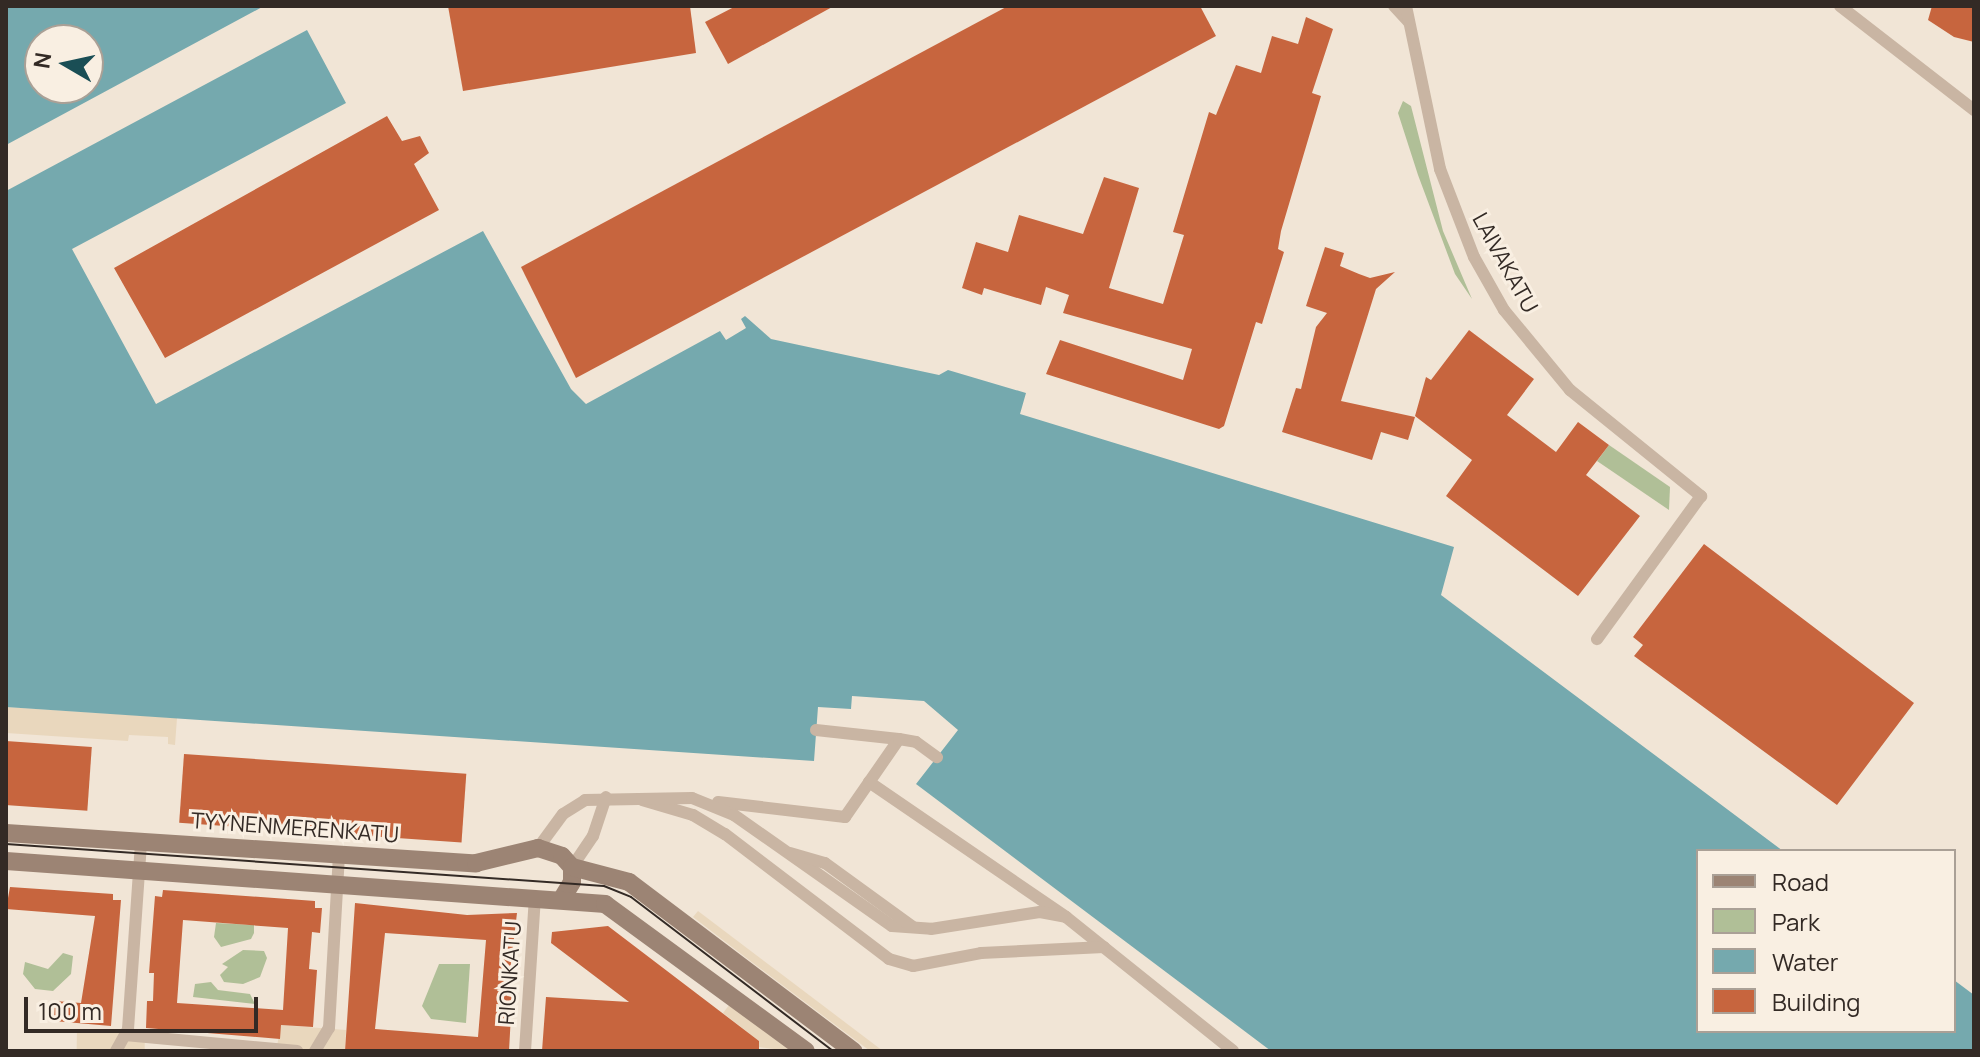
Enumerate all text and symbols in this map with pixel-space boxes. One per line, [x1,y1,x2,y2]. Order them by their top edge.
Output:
north arrow [24,24,104,104]
text: N [26,50,58,71]
street label: LAIVAKATU [1467,208,1543,318]
street label: TYYNENMERENKATU [190,808,400,848]
legend [1696,849,1956,1033]
text: Road [1772,865,1829,898]
text: Park [1772,905,1820,938]
street label: RIONKATU [493,920,527,1026]
text: Water [1772,945,1839,978]
scale bar [28,981,262,1031]
text: Building [1772,985,1860,1018]
text: 100 m [38,994,102,1027]

